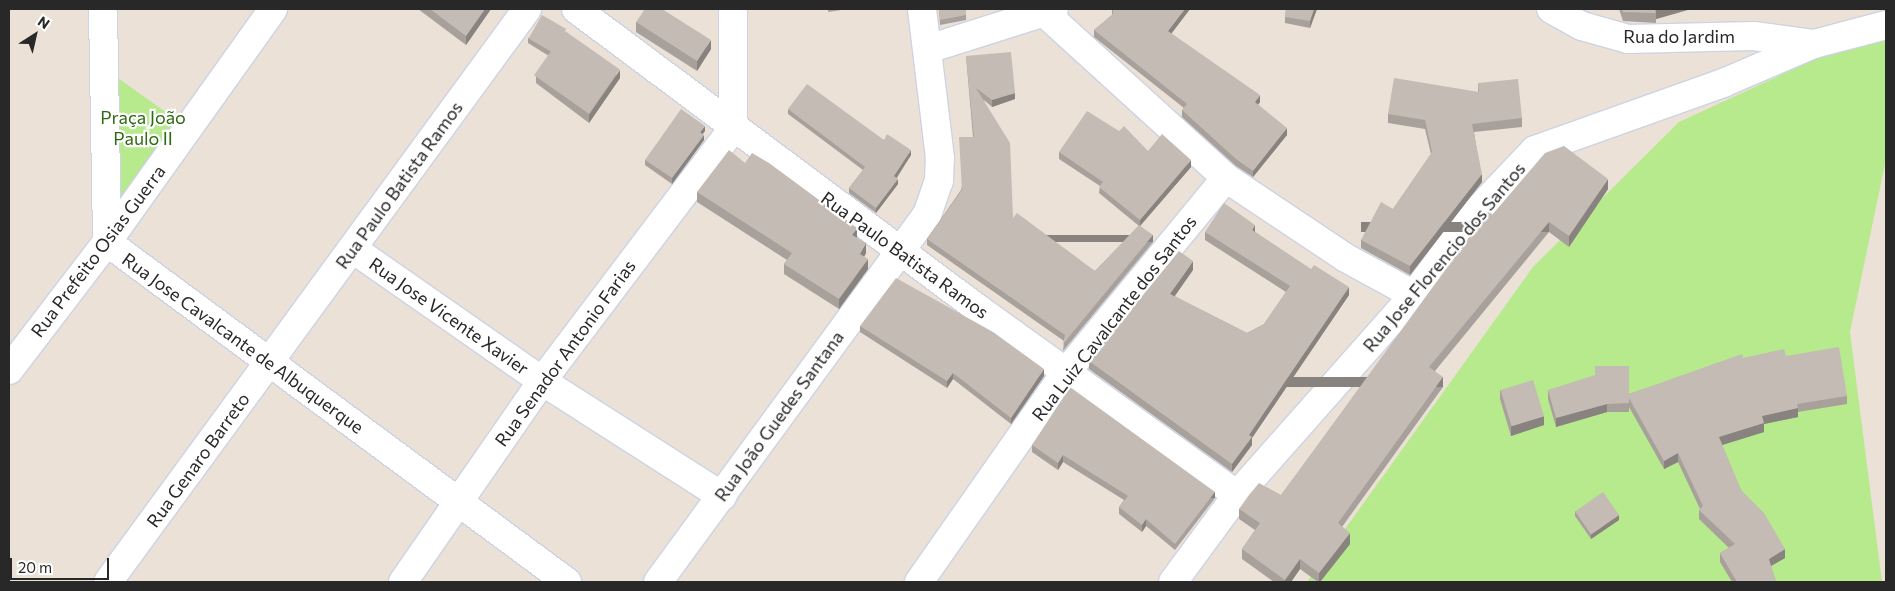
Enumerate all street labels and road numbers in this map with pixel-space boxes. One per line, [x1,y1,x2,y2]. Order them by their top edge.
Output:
street label: Rua do Jardim [1623,25,1735,47]
street label: Rua Paulo Batista Ramos [331,97,467,273]
street label: Rua Jose Florencio dos Santos [1358,158,1530,356]
street label: Rua Prefeito Osias Guerra [26,161,170,341]
street label: Rua Paulo Batista Ramos [817,187,993,323]
street label: Rua Luiz Cavalcante dos Santos [1027,211,1201,425]
street label: Rua Jose Cavalcante de Albuquerque [118,248,368,438]
street label: Rua Jose Vicente Xavier [365,253,533,379]
street label: Rua Senador Antonio Farias [490,256,640,450]
street label: Rua João Guedes Santana [710,327,848,505]
street label: Rua Genaro Barreto [142,389,254,531]

